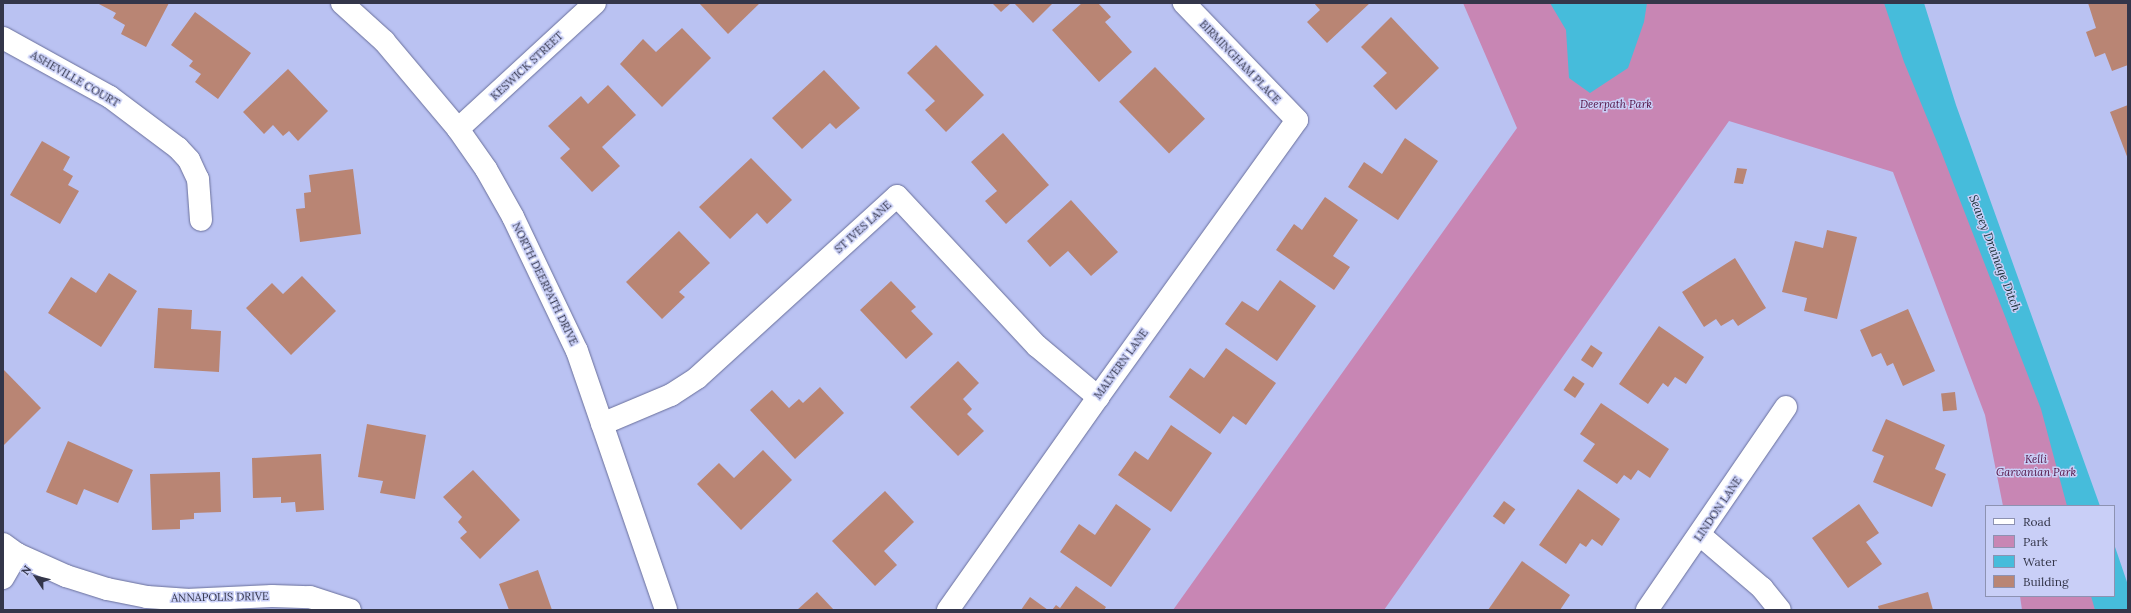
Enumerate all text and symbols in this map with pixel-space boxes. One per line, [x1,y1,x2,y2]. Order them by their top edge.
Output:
street label: BIRMINGHAM PLACE [1197,18,1283,106]
street label: KESWICK STREET [488,29,566,103]
street label: ASHEVILLE COURT [28,48,122,110]
park label: Deerpath Park [1580,97,1652,111]
water label: Seavey Drainage Ditch [1966,193,2024,313]
street label: ST IVES LANE [832,198,894,256]
street label: NORTH DEERPATH DRIVE [509,220,581,348]
street label: MALVERN LANE [1091,326,1151,402]
park label: Kelli Garvanian Park [1996,453,2076,479]
street label: LINDON LANE [1692,474,1744,544]
legend [1985,505,2115,597]
text: Road [2023,514,2051,529]
text: Park [2023,534,2048,549]
text: Water [2023,554,2057,569]
north arrow [16,557,56,597]
text: N [18,563,34,578]
text: Building [2023,574,2069,589]
street label: ANNAPOLIS DRIVE [171,590,269,604]

